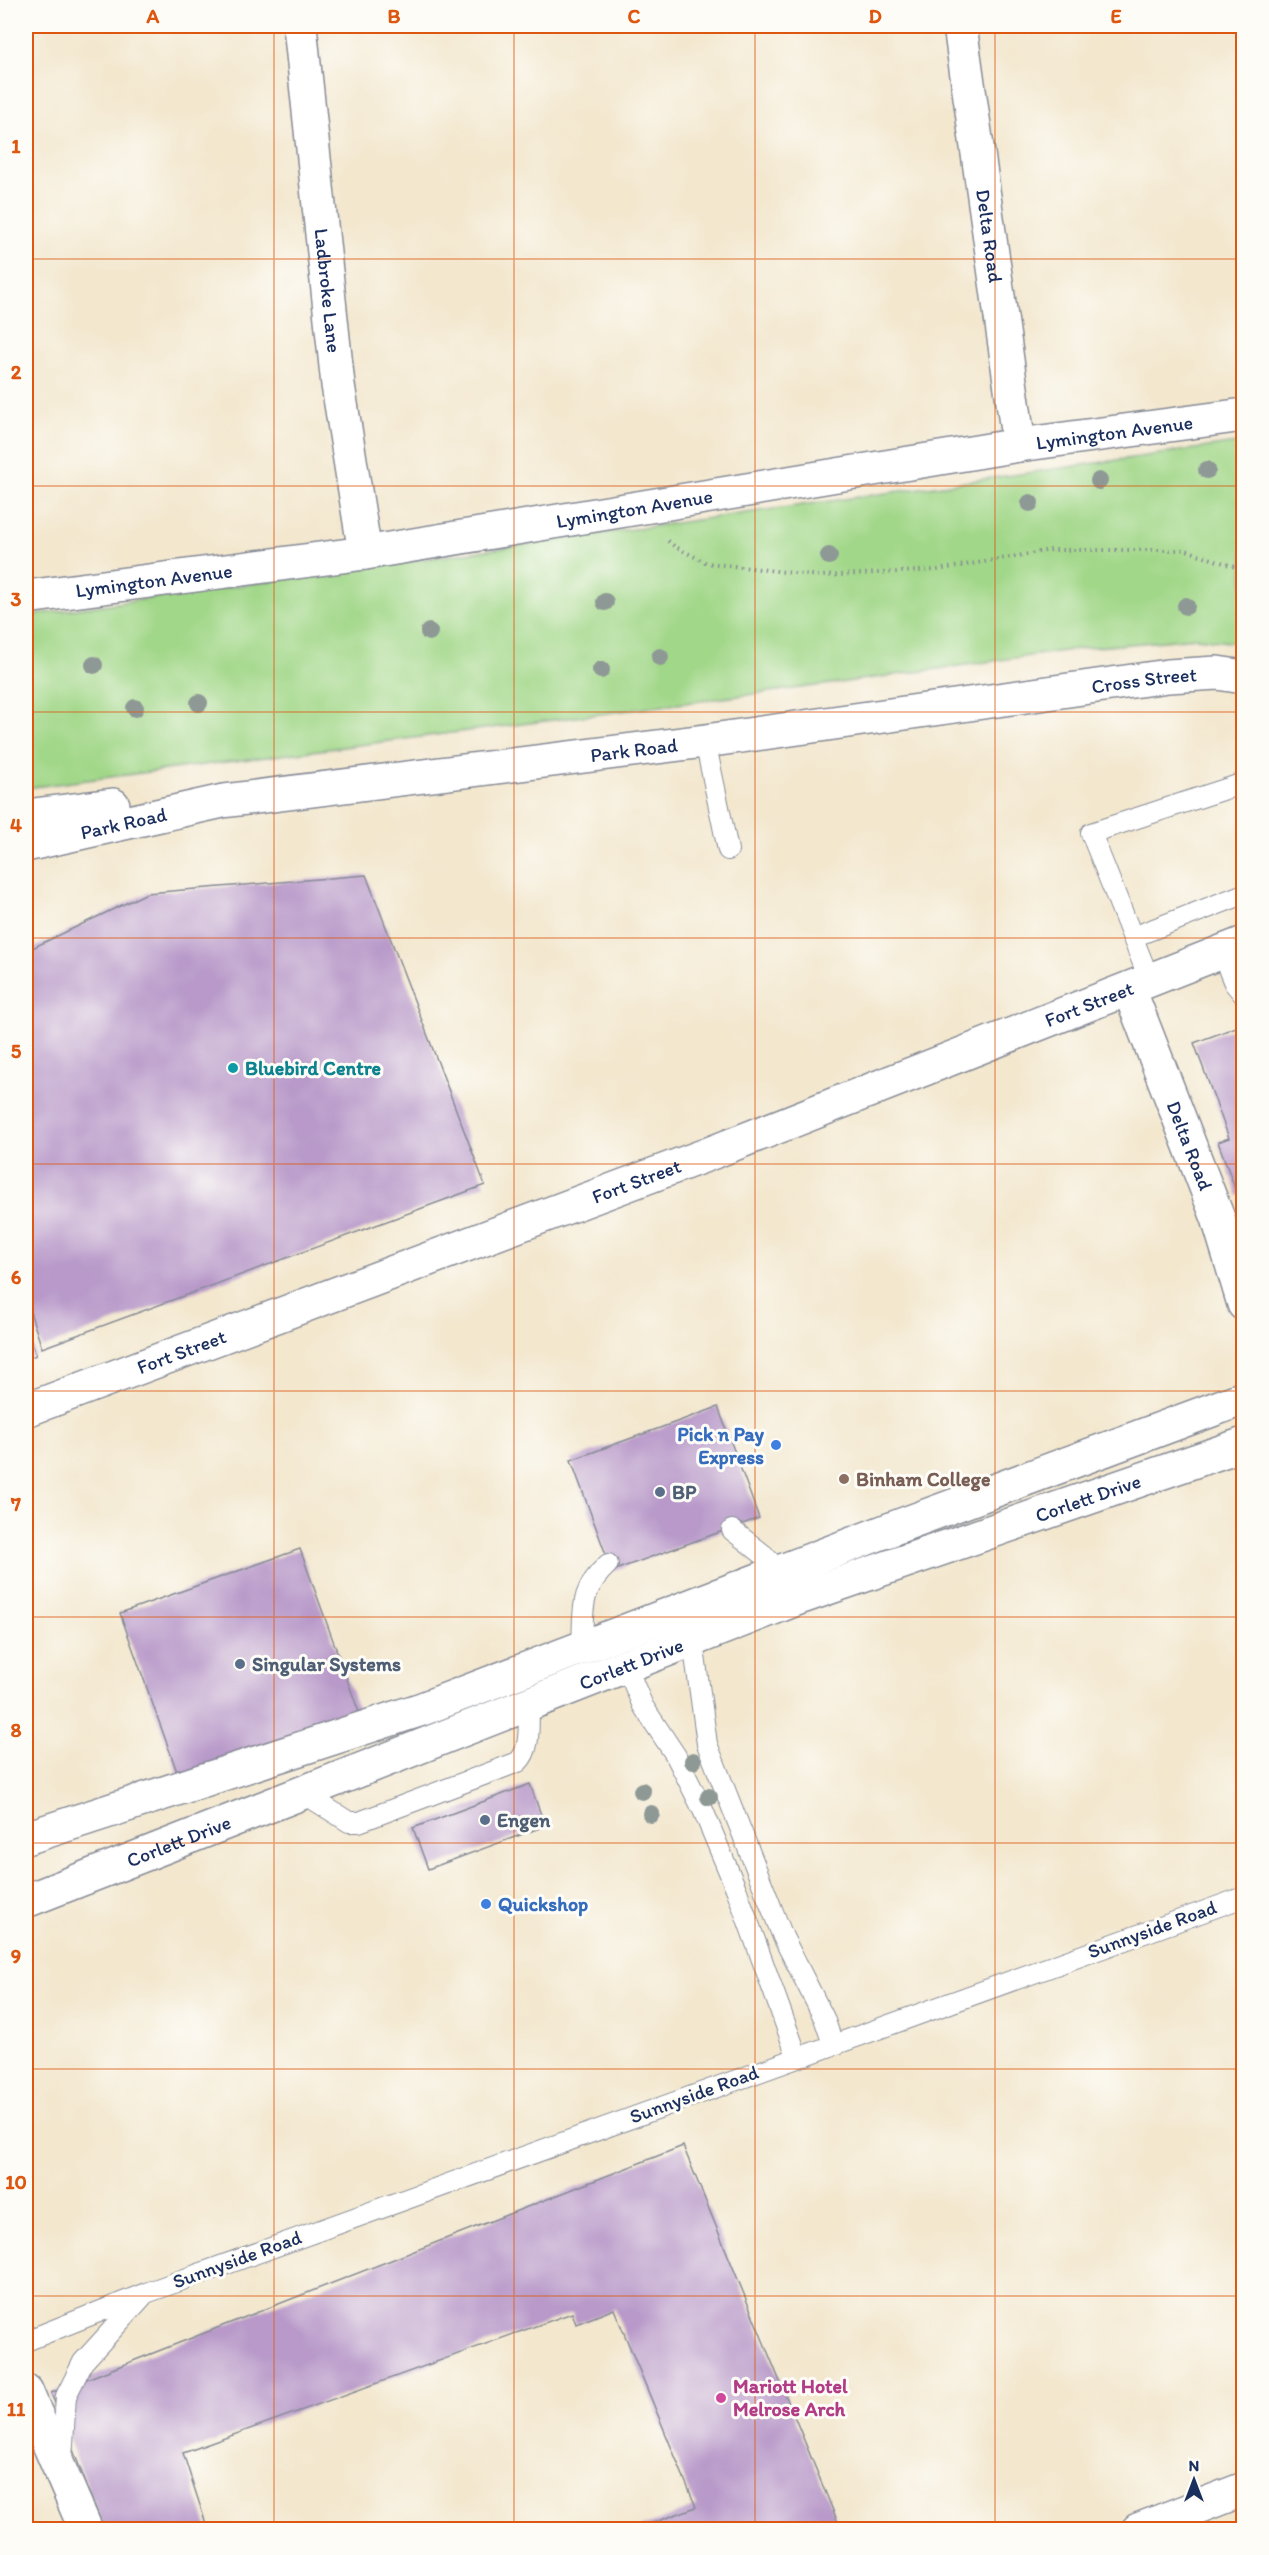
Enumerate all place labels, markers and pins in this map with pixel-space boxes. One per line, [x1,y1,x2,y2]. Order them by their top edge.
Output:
place label: Bluebird Centre [245,1056,382,1080]
marker: Bluebird Centre [226,1061,240,1075]
place label: Pick n Pay Express [677,1422,765,1470]
marker: Pick n Pay Express [769,1438,783,1452]
place label: Binham College [856,1467,991,1492]
marker: Binham College [837,1472,851,1486]
place label: BP [672,1480,697,1504]
marker: BP [653,1485,667,1499]
place label: Singular Systems [252,1652,401,1677]
marker: Singular Systems [233,1657,247,1671]
place label: Engen [497,1808,551,1833]
marker: Engen [478,1813,492,1827]
place label: Quickshop [498,1892,588,1917]
marker: Quickshop [479,1897,493,1911]
place label: Mariott Hotel Melrose Arch [733,2374,848,2421]
marker: Mariott Hotel Melrose Arch [714,2391,728,2405]

